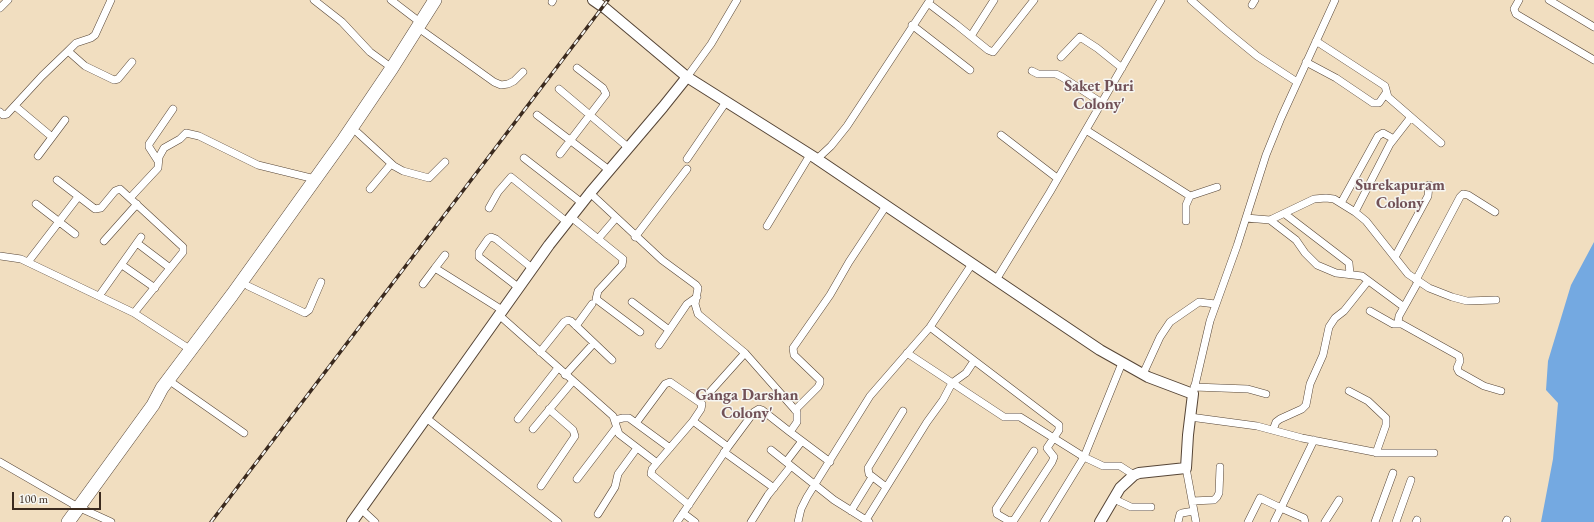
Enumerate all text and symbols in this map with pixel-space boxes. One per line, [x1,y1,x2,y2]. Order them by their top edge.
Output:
district label: Saket Puri Colony' [1064,77,1134,115]
district label: Surekapuram Colony [1355,176,1445,214]
district label: Ganga Darshan Colony' [695,386,799,424]
scale bar [14,484,103,510]
text: 100 m [19,491,48,507]

